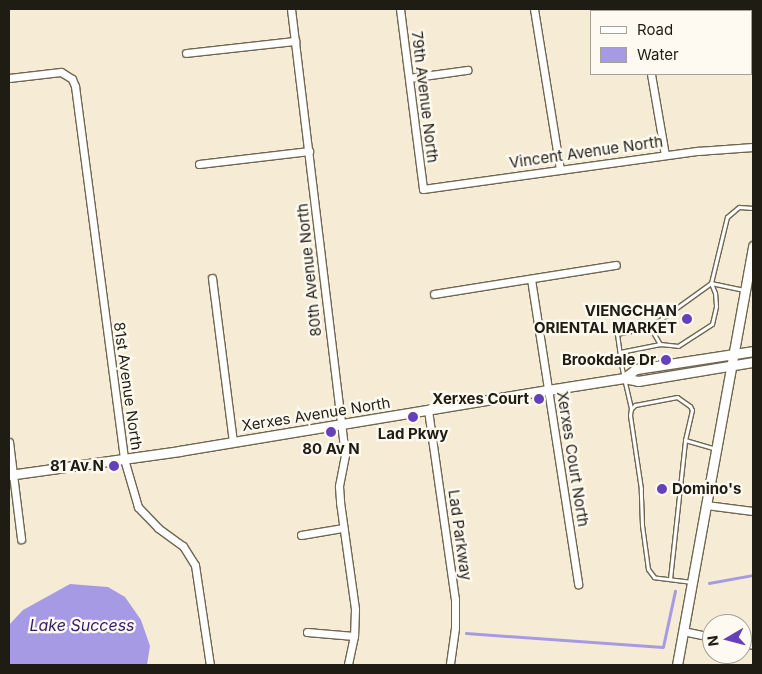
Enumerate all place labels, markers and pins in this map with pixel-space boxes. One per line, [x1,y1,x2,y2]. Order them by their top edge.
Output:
place label: VIENGCHAN ORIENTAL MARKET [534,301,677,336]
marker: VIENGCHAN ORIENTAL MARKET [681,313,693,325]
place label: Brookdale Dr [562,351,656,369]
marker: Brookdale Dr [660,354,672,366]
place label: Xerxes Court [432,390,529,408]
marker: Xerxes Court [533,393,545,405]
marker: Lad Pkwy [407,411,419,423]
place label: Lad Pkwy [378,425,448,443]
marker: 80 Av N [325,426,337,438]
place label: 80 Av N [302,440,360,458]
place label: 81 Av N [50,457,104,475]
marker: 81 Av N [108,460,120,472]
place label: Domino's [672,480,741,498]
marker: Domino's [656,483,668,495]

